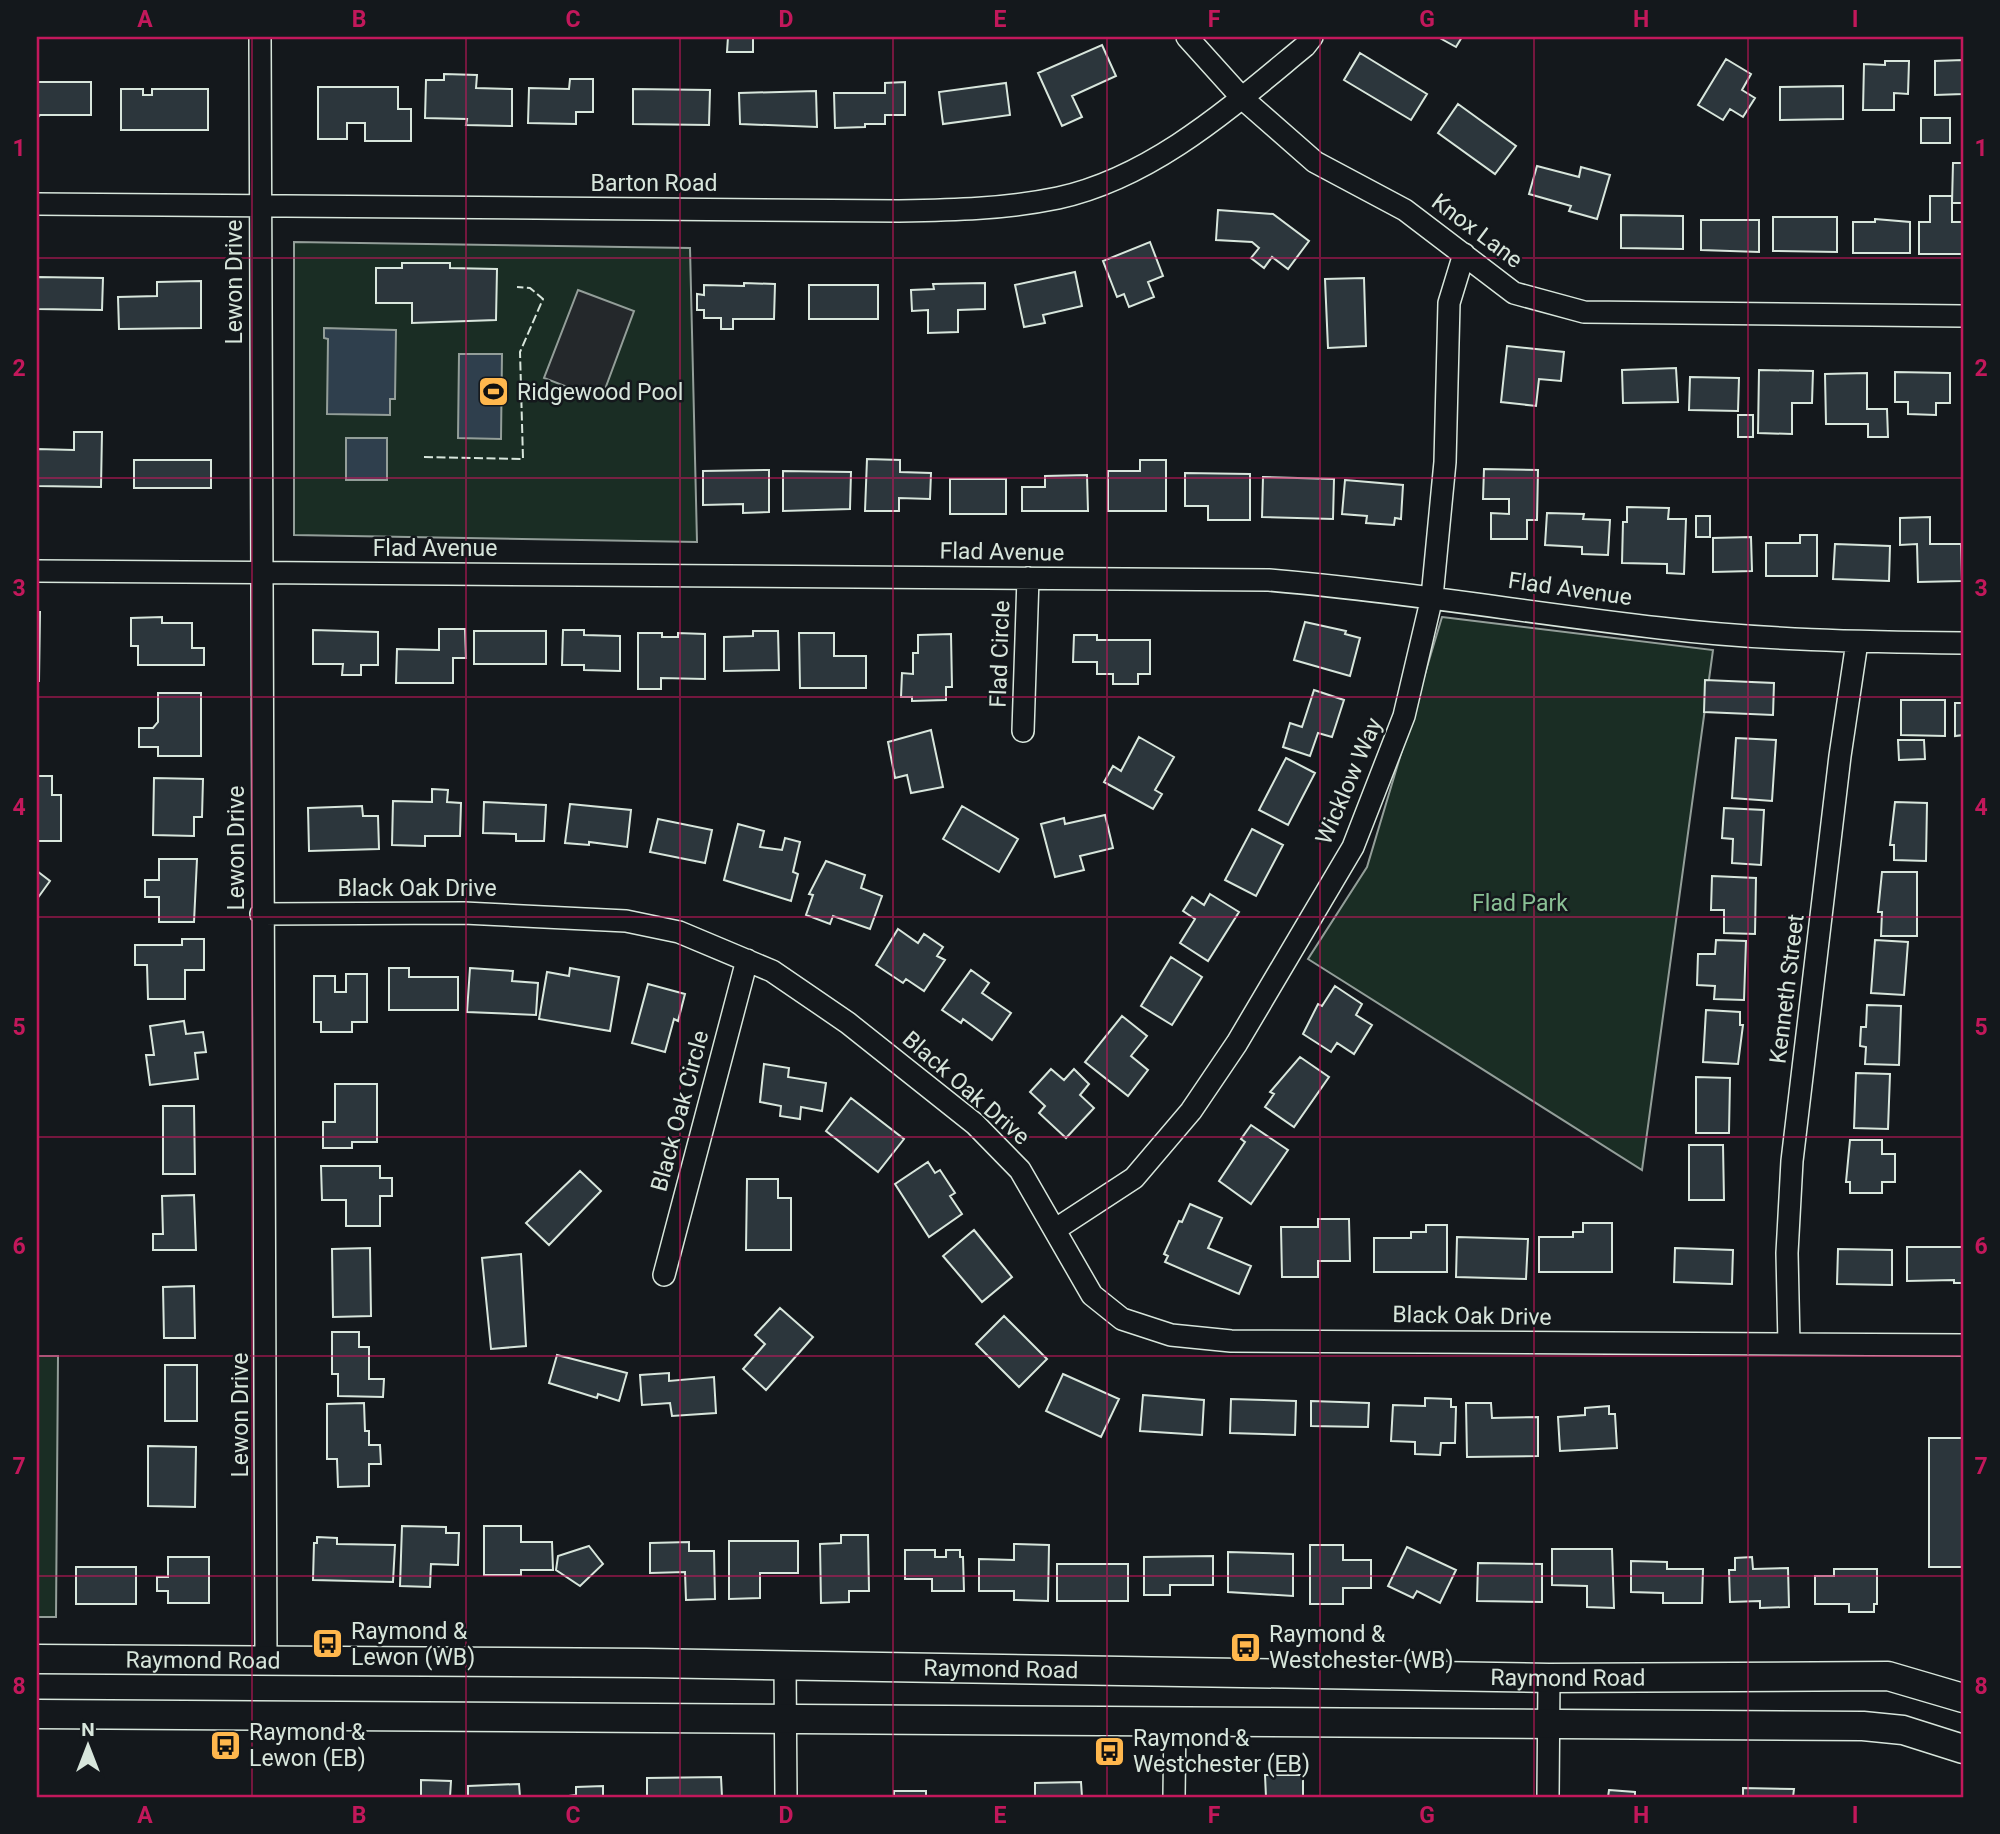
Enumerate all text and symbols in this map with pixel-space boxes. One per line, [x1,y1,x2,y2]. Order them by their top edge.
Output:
text: A [137,6,153,33]
text: B [352,6,366,33]
text: C [565,6,581,33]
text: D [779,6,793,33]
text: E [994,6,1007,33]
text: F [1208,6,1221,33]
text: G [1419,6,1435,33]
text: H [1633,6,1649,33]
text: I [1852,6,1858,33]
text: 1 [12,135,26,162]
text: 1 [1974,135,1988,162]
street label: Barton Road [591,170,717,197]
street label: Knox Lane [1426,188,1528,274]
street label: Lewon Drive [221,219,248,345]
text: 2 [12,355,26,382]
text: 2 [1974,355,1988,382]
sports icon: Ridgewood Pool [477,375,511,409]
place label: Ridgewood Pool [517,379,683,406]
street label: Flad Avenue [373,535,497,562]
street label: Flad Avenue [939,537,1065,567]
street label: Flad Avenue [1506,567,1634,611]
text: 3 [12,575,26,602]
text: 3 [1974,575,1988,602]
street label: Flad Circle [985,600,1015,708]
street label: Wicklow Way [1310,714,1388,848]
street label: Lewon Drive [223,785,250,911]
text: 4 [12,794,26,821]
text: 4 [1974,794,1988,821]
street label: Black Oak Drive [337,875,497,902]
park label: Flad Park [1472,890,1568,917]
street label: Kenneth Street [1764,913,1810,1065]
text: 5 [12,1014,26,1041]
text: 5 [1974,1014,1988,1041]
street label: Black Oak Drive [897,1026,1035,1150]
street label: Black Oak Circle [646,1028,714,1194]
text: 6 [12,1233,26,1260]
text: 6 [1974,1233,1988,1260]
street label: Black Oak Drive [1392,1301,1552,1331]
street label: Lewon Drive [227,1352,254,1478]
text: 7 [12,1453,26,1480]
text: 7 [1974,1453,1988,1480]
place label: Raymond & Lewon (WB) [351,1618,475,1671]
place label: Raymond & Westchester (WB) [1269,1621,1453,1674]
bus stop icon: Raymond & Lewon (WB) [311,1627,345,1661]
bus stop icon: Raymond & Westchester (WB) [1229,1630,1263,1664]
street label: Raymond Road [125,1646,281,1674]
street label: Raymond Road [923,1654,1079,1684]
street label: Raymond Road [1490,1664,1645,1692]
text: 8 [12,1673,26,1700]
text: 8 [1974,1673,1988,1700]
north arrow [52,1712,122,1782]
text: N [81,1718,95,1741]
place label: Raymond & Lewon (EB) [249,1719,366,1772]
place label: Raymond & Westchester (EB) [1133,1725,1310,1778]
bus stop icon: Raymond & Lewon (EB) [209,1728,243,1762]
bus stop icon: Raymond & Westchester (EB) [1093,1734,1127,1768]
text: A [137,1802,153,1829]
text: B [352,1802,366,1829]
text: C [565,1802,581,1829]
text: D [779,1802,793,1829]
text: E [994,1802,1007,1829]
text: F [1208,1802,1221,1829]
text: G [1419,1802,1435,1829]
text: H [1633,1802,1649,1829]
text: I [1852,1802,1858,1829]

